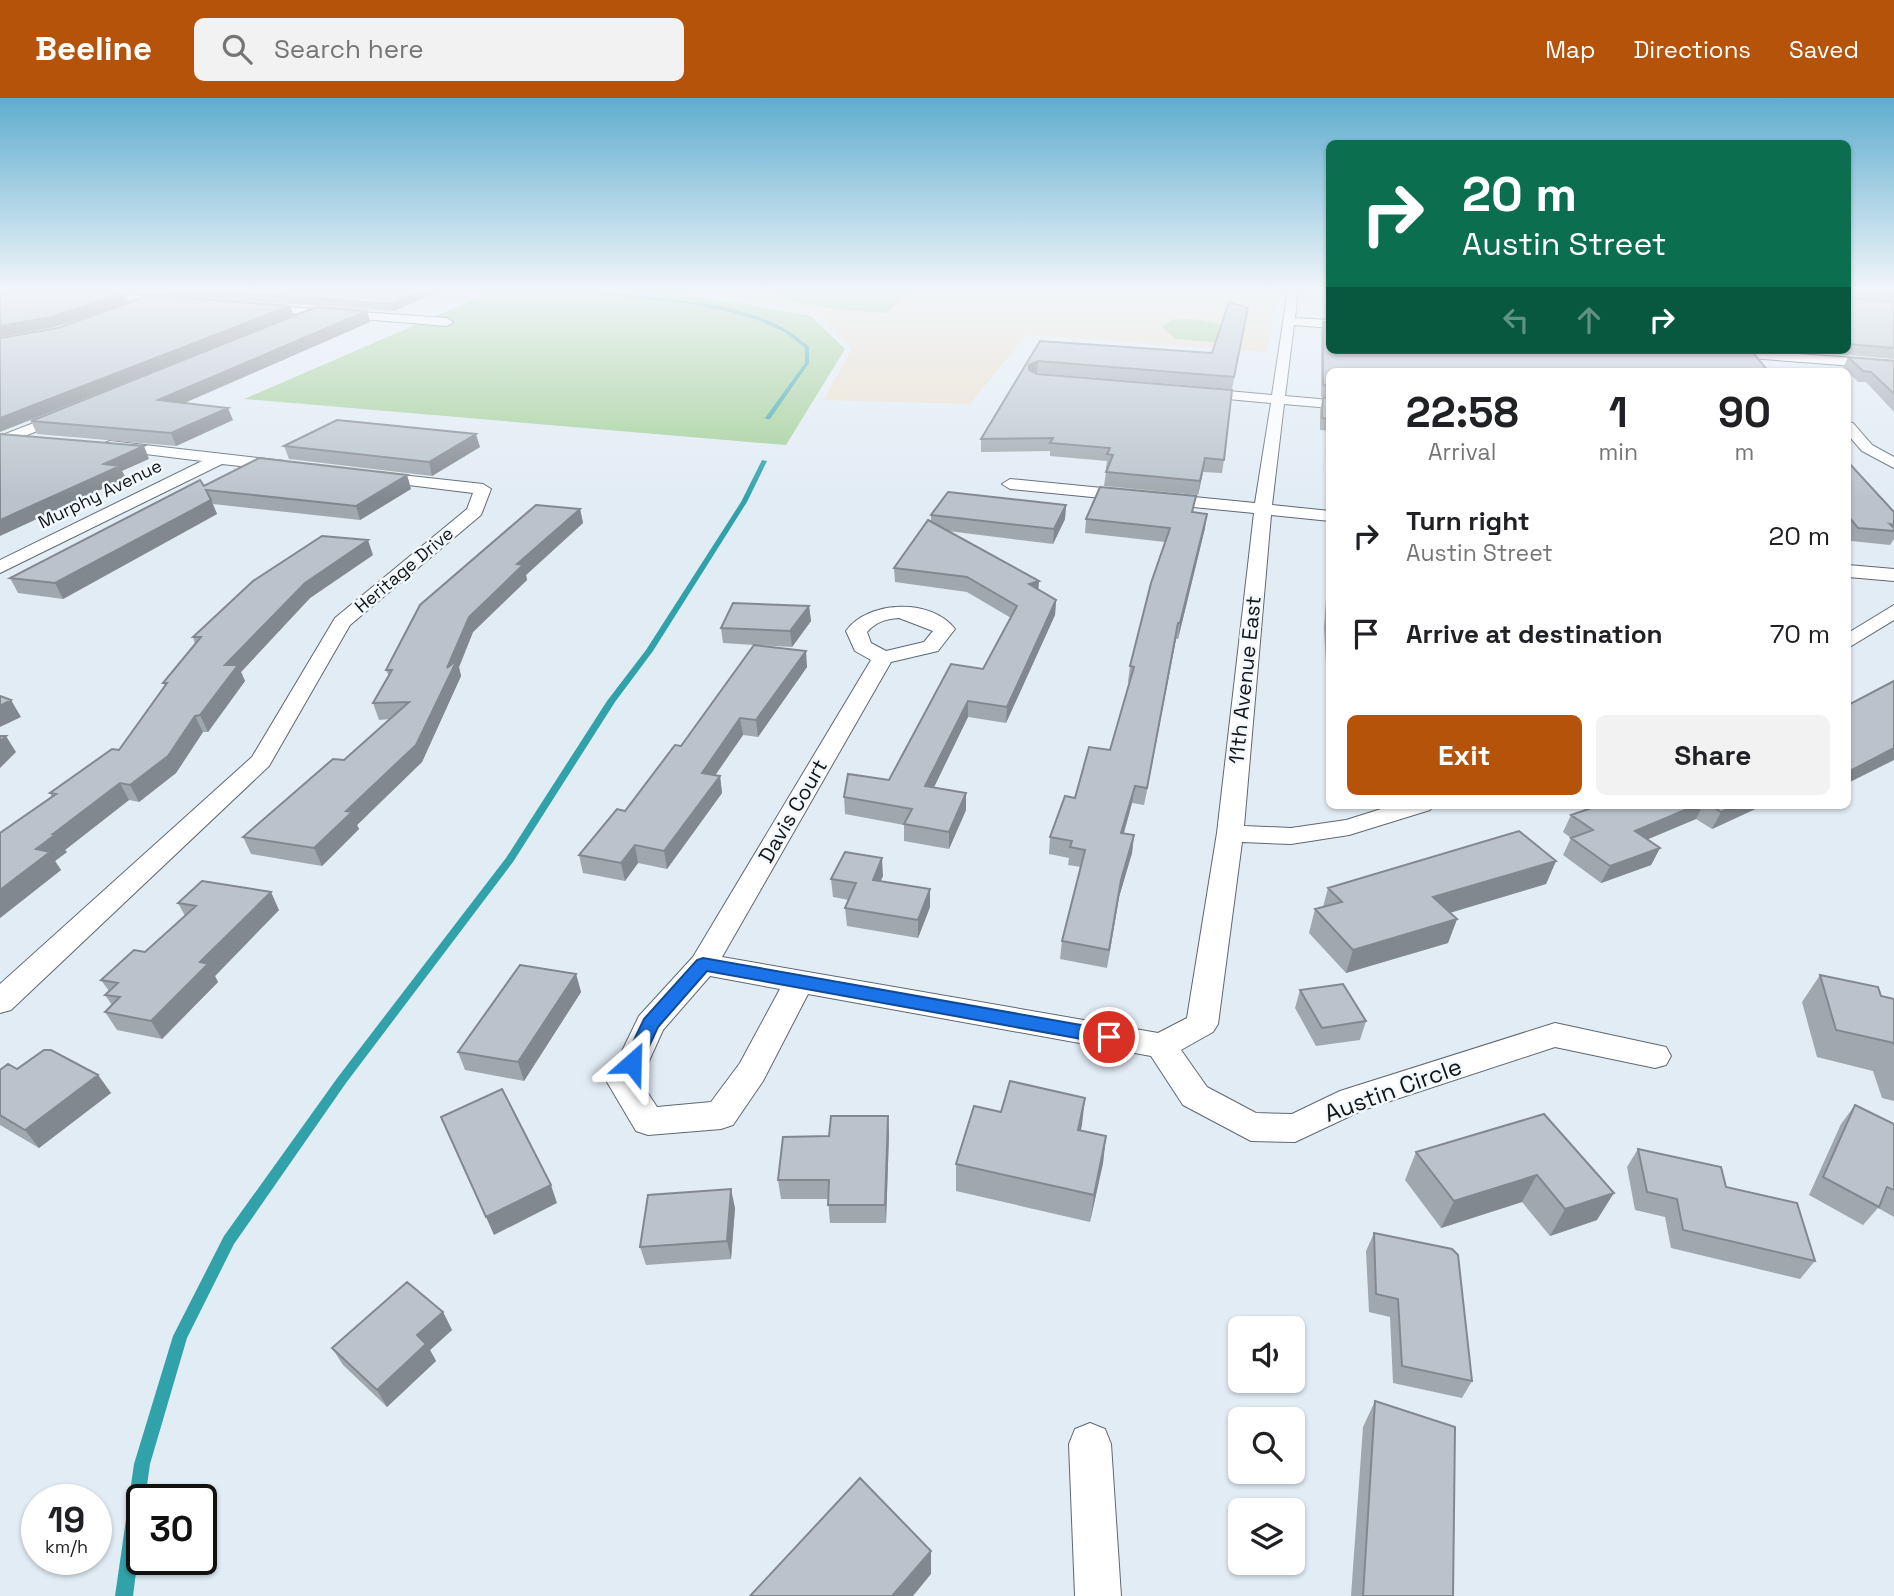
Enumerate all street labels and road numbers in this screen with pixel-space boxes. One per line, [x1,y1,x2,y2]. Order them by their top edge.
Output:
street label: Murphy Avenue [34,454,165,533]
street label: Heritage Drive [350,522,458,618]
street label: 11th Avenue East [1222,594,1267,765]
street label: Davis Court [752,754,833,867]
street label: Austin Circle [1320,1050,1466,1129]

